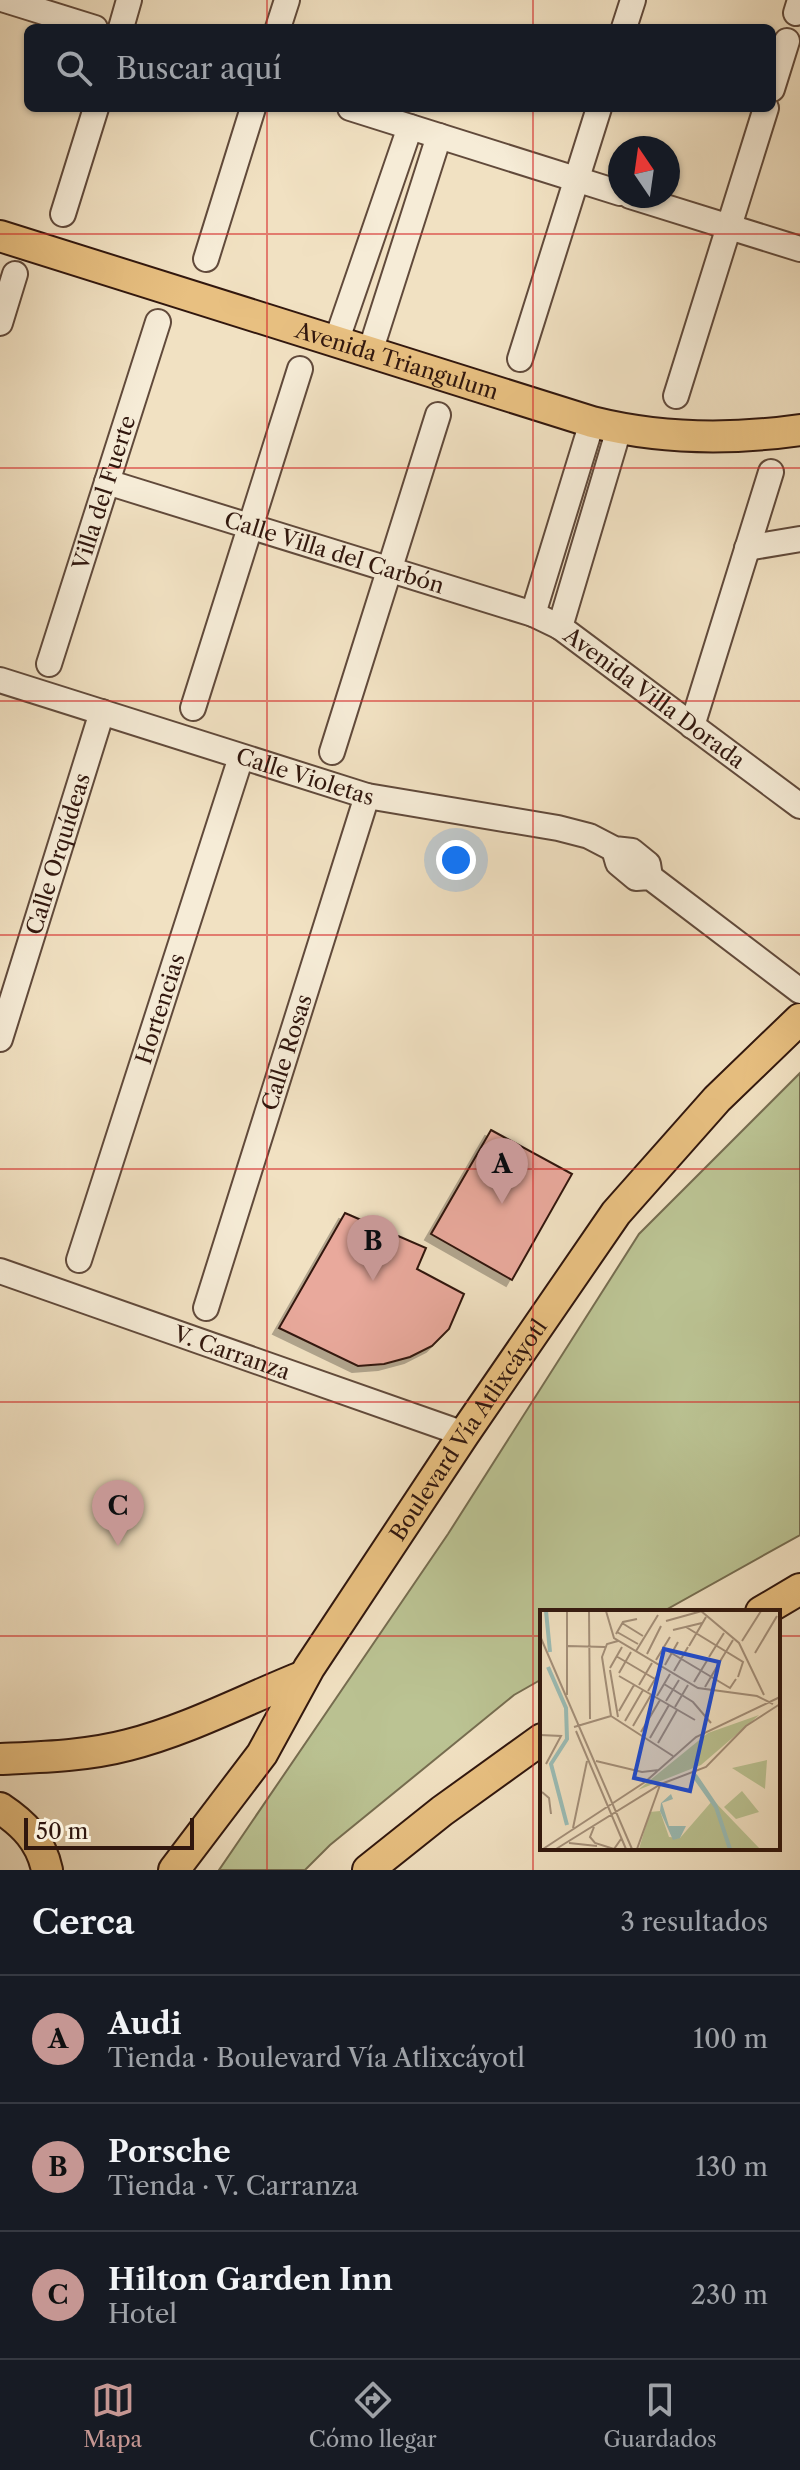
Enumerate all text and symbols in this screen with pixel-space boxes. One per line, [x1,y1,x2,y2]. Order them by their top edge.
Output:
search box [24,24,776,112]
icon: search [52,46,96,90]
text: Buscar aquí [116,50,282,87]
north arrow [608,136,680,208]
street label: Avenida Triangulum [291,316,502,405]
street label: Villa del Fuerte [66,412,141,574]
street label: Calle Villa del Carbón [221,506,448,599]
street label: Avenida Villa Dorada [558,621,751,774]
street label: Calle Violetas [233,742,376,810]
street label: Calle Orquídeas [20,770,96,938]
your location [436,840,476,880]
street label: Hortencias [130,950,190,1067]
street label: Calle Rosas [256,991,317,1114]
pin: A [476,1138,528,1204]
pin: B [347,1215,399,1281]
street label: Boulevard Vía Atlixcáyotl [384,1314,553,1546]
street label: V. Carranza [170,1319,294,1385]
pin: C [92,1480,144,1546]
inset map [540,1610,780,1850]
scale bar [24,1814,194,1850]
text: 50 m [36,1818,88,1845]
text: Cerca [32,1901,134,1943]
text: 3 resultados [621,1906,768,1938]
text: Audi [108,2005,181,2042]
text: A [48,2023,68,2055]
text: 100 m [693,2023,768,2055]
text: Tienda · Boulevard Vía Atlixcáyotl [108,2042,525,2074]
text: Porsche [108,2133,231,2170]
text: B [48,2151,68,2183]
text: 130 m [695,2151,768,2183]
text: Tienda · V. Carranza [108,2170,358,2202]
text: Hilton Garden Inn [108,2261,393,2298]
text: C [48,2279,68,2311]
text: 230 m [691,2279,768,2311]
text: Hotel [108,2298,177,2330]
tab: Mapa [83,2378,142,2453]
tab: Cómo llegar [309,2378,437,2453]
tab: Guardados [603,2378,717,2453]

